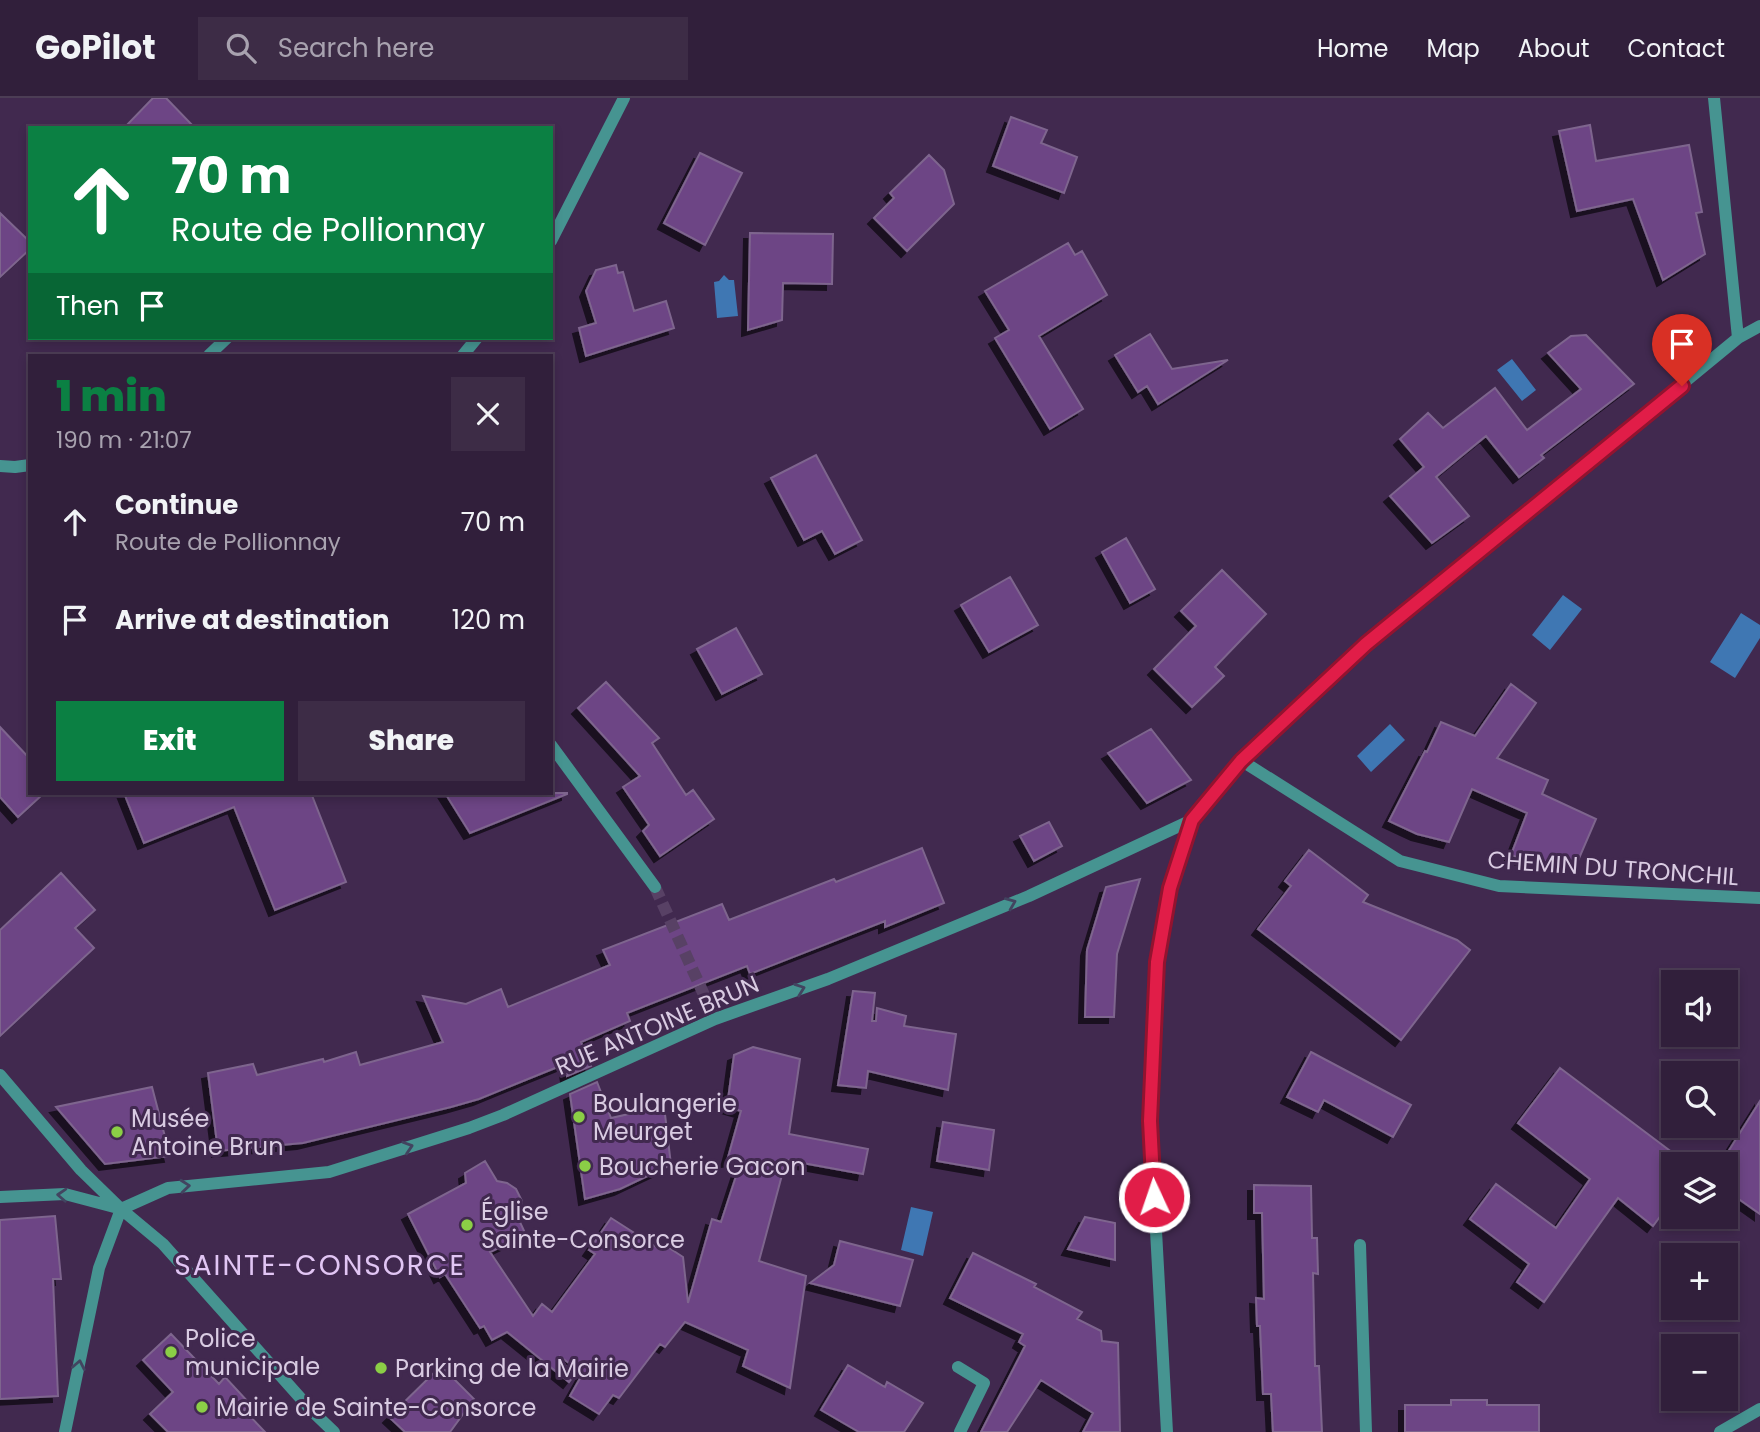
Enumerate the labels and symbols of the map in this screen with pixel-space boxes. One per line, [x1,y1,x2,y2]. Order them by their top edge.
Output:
pin [1652,314,1712,386]
street label: CHEMIN DU TRONCHIL [1486,843,1740,893]
one-way arrow [1004,898,1016,912]
street label: RUE ANTOINE BRUN [550,967,764,1083]
one-way arrow [794,983,806,997]
place label: Boulangerie Meurget [593,1087,737,1148]
place label: Musée Antoine Brun [131,1102,284,1163]
marker: Boulangerie Meurget [571,1109,587,1125]
marker: Musée Antoine Brun [109,1124,125,1140]
one-way arrow [401,1141,414,1155]
place label: Boucherie Gacon [599,1150,806,1183]
marker: Boucherie Gacon [577,1158,593,1174]
position arrow [1117,1160,1191,1234]
one-way arrow [179,1179,191,1194]
one-way arrow [56,1188,67,1203]
place label: Église Sainte-Consorce [481,1195,685,1256]
marker: Église Sainte-Consorce [459,1217,475,1233]
district label: SAINTE-CONSORCE [174,1246,466,1285]
place label: Police municipale [185,1322,320,1383]
marker: Police municipale [163,1344,179,1360]
place label: Parking de la Mairie [395,1352,629,1385]
one-way arrow [70,1359,85,1371]
marker: Parking de la Mairie [373,1360,389,1376]
place label: Mairie de Sainte-Consorce [216,1391,536,1424]
marker: Mairie de Sainte-Consorce [194,1399,210,1415]

